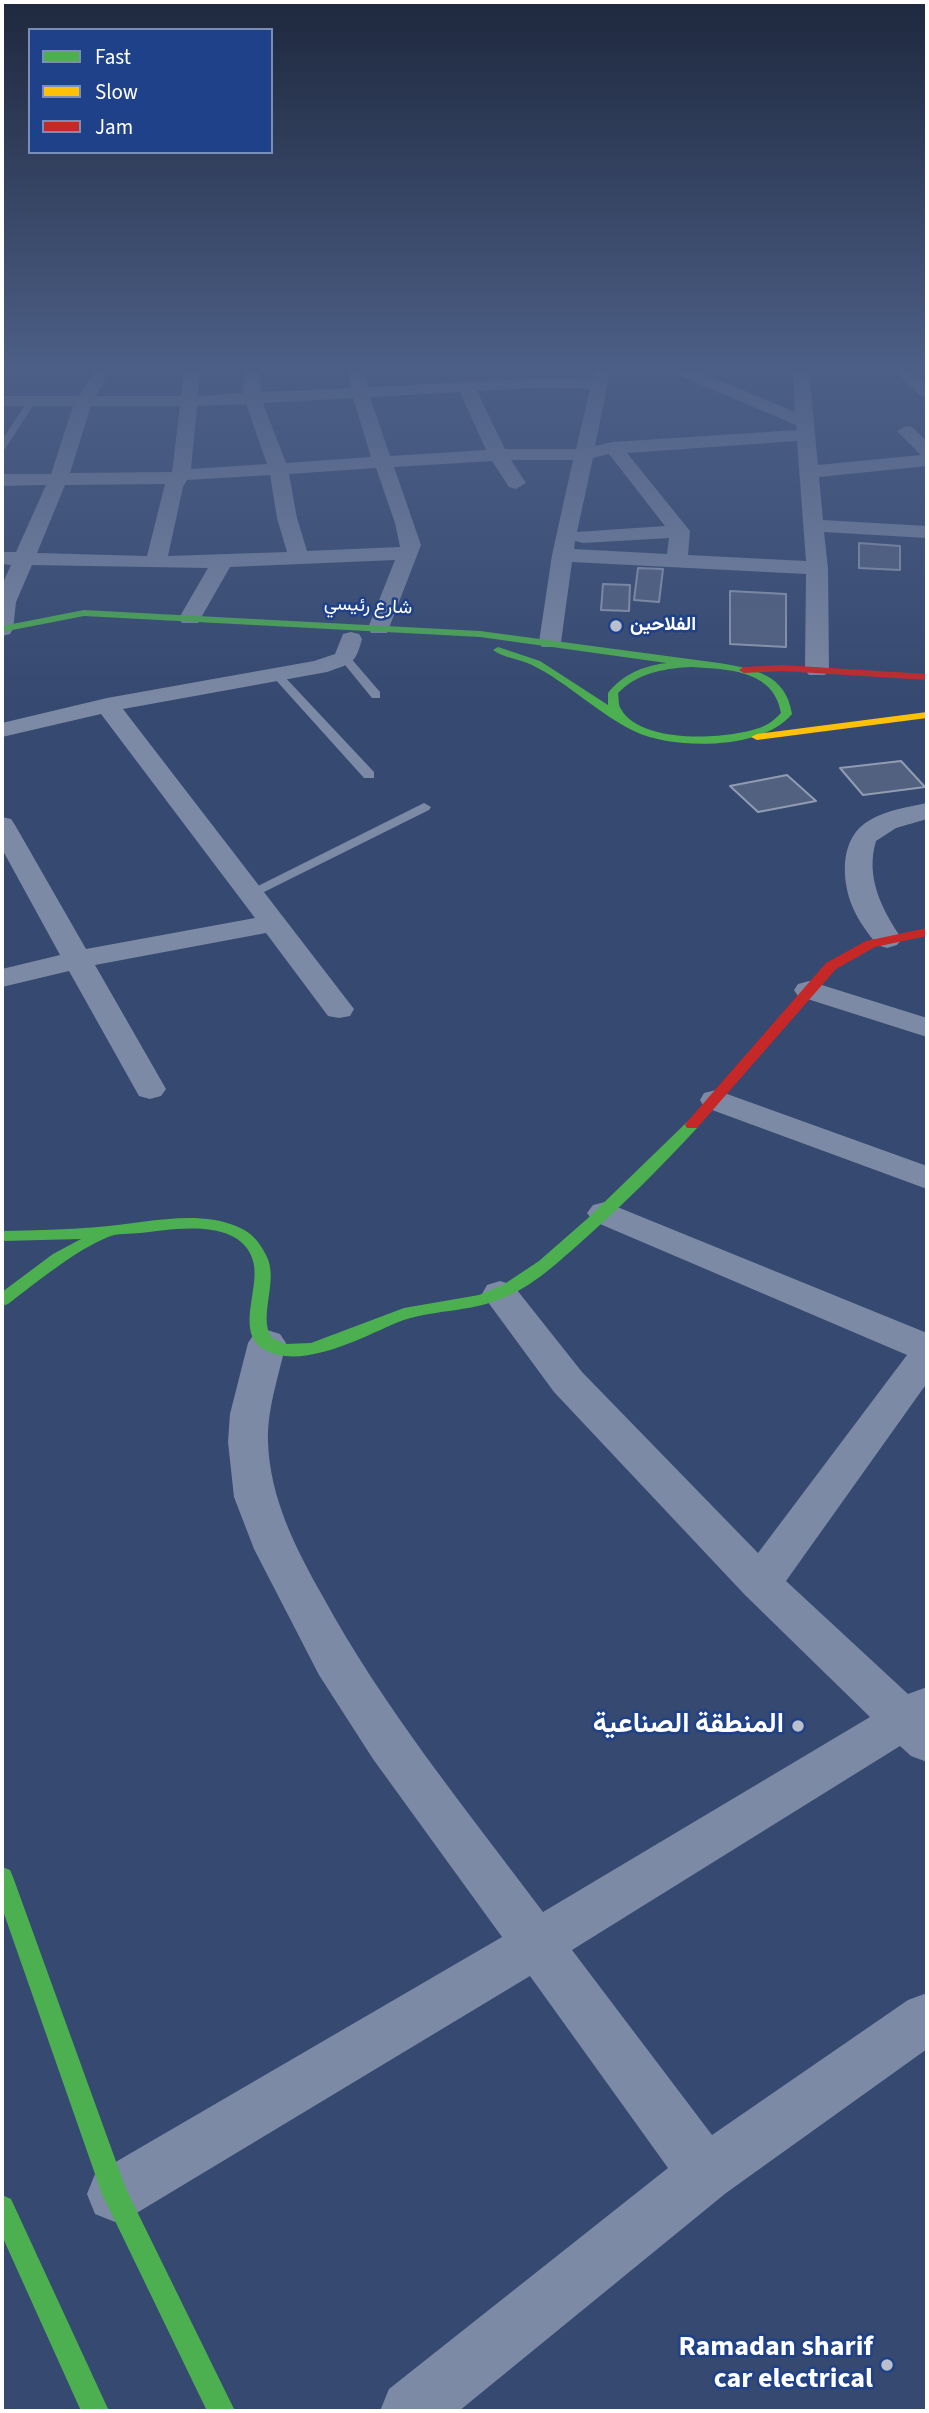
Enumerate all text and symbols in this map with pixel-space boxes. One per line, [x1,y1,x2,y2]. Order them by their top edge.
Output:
legend [28,28,273,154]
text: Fast [95,42,131,72]
text: Slow [95,77,138,107]
text: Jam [95,112,133,142]
street label: شارع رئيسي [323,593,413,621]
place label: الفلاحين [630,615,696,637]
marker: الفلاحين [608,618,624,634]
place label: المنطقة الصناعية [593,1709,784,1743]
marker: المنطقة الصناعية [790,1718,806,1734]
place label: Ramadan sharif car electrical [679,2332,873,2398]
marker: Ramadan sharif car electrical [879,2357,895,2373]

